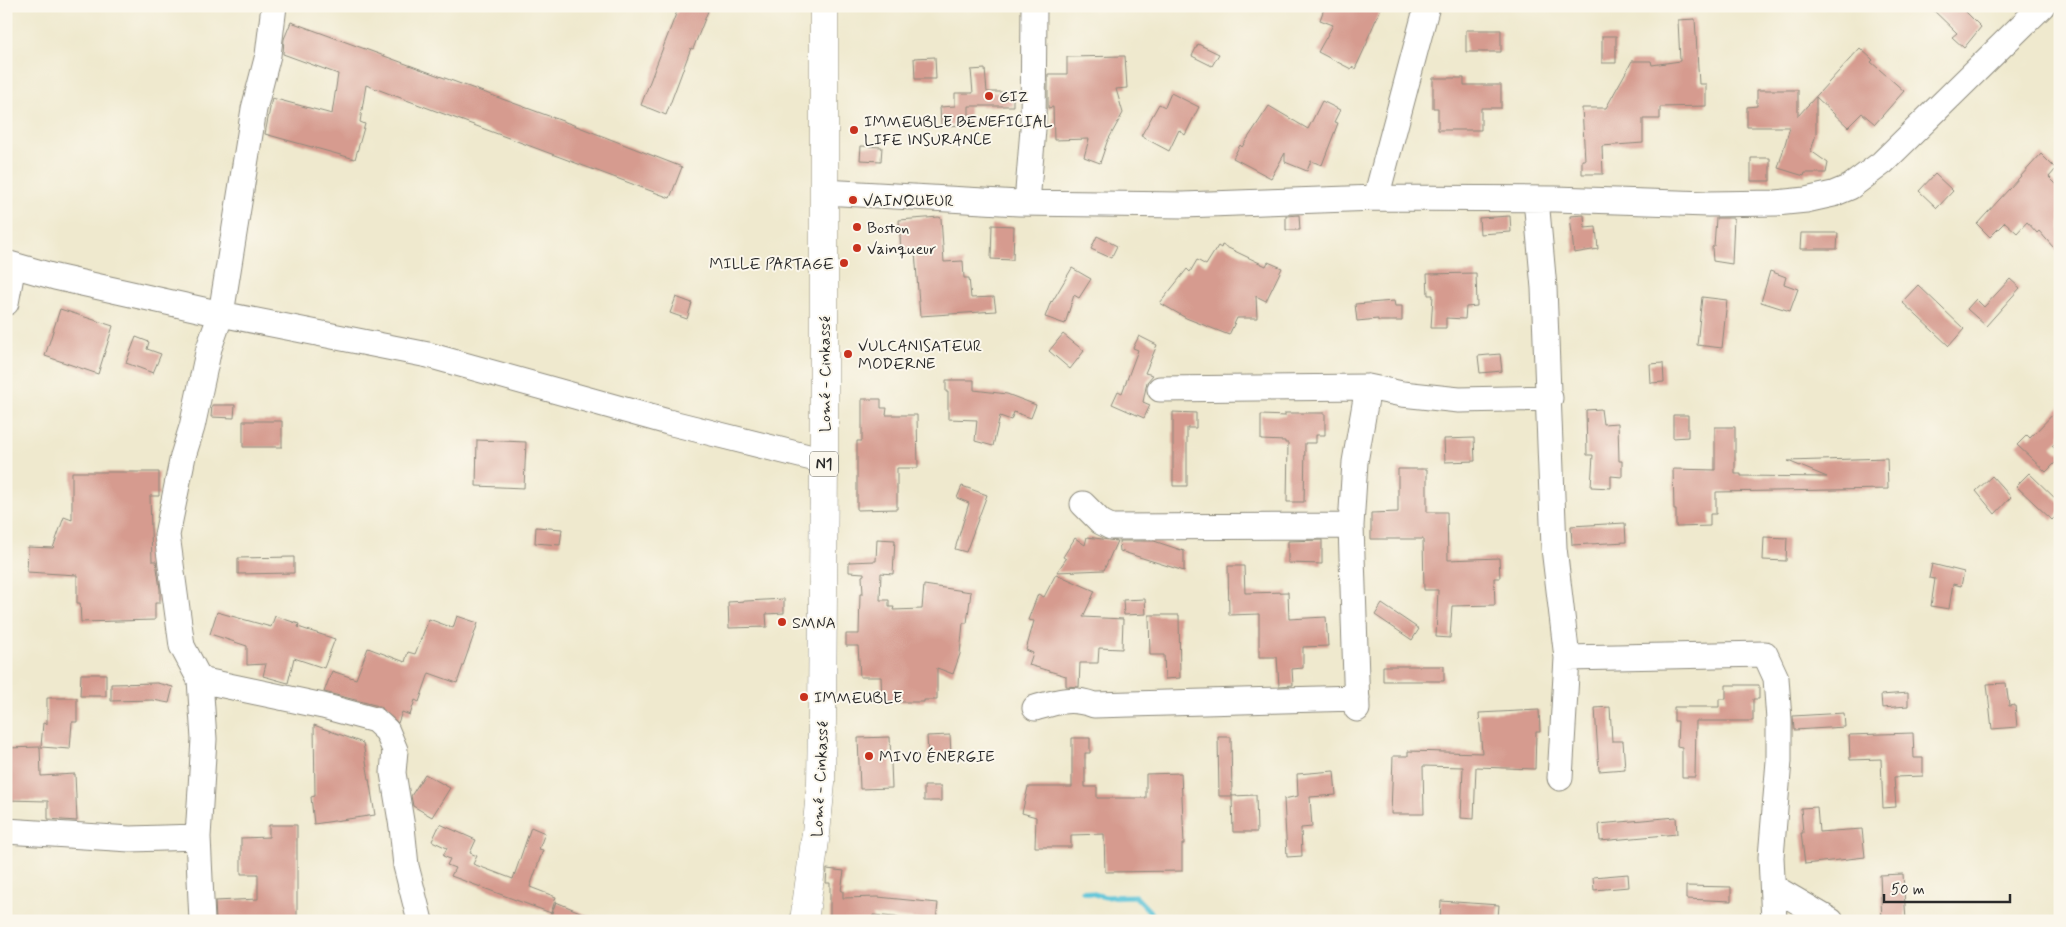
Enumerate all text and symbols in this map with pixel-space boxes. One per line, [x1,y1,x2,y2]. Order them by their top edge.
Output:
place label: GIZ [999,87,1028,108]
marker: GIZ [983,90,995,102]
place label: IMMEUBLE BENEFICIAL LIFE INSURANCE [864,112,1053,151]
marker: IMMEUBLE BENEFICIAL LIFE INSURANCE [848,124,860,136]
place label: VAINQUEUR [863,191,954,212]
marker: VAINQUEUR [847,194,859,206]
place label: Boston [867,218,909,239]
marker: Boston [851,221,863,233]
place label: Vainqueur [867,239,936,260]
marker: Vainqueur [851,242,863,254]
place label: MILLE PARTAGE [709,254,834,275]
marker: MILLE PARTAGE [838,257,850,269]
street label: Lomé - Cinkassé [815,316,836,432]
place label: VULCANISATEUR MODERNE [858,336,982,375]
marker: VULCANISATEUR MODERNE [842,348,854,360]
road number: N1 [810,452,838,476]
place label: SMNA [792,613,836,634]
marker: SMNA [776,616,788,628]
place label: IMMEUBLE [814,688,902,709]
marker: IMMEUBLE [798,691,810,703]
street label: Lomé - Cinkassé [807,721,834,838]
place label: MIVO ÉNERGIE [879,747,995,768]
marker: MIVO ÉNERGIE [863,750,875,762]
scale bar [1884,872,2010,904]
text: 50 m [1891,880,1925,900]

